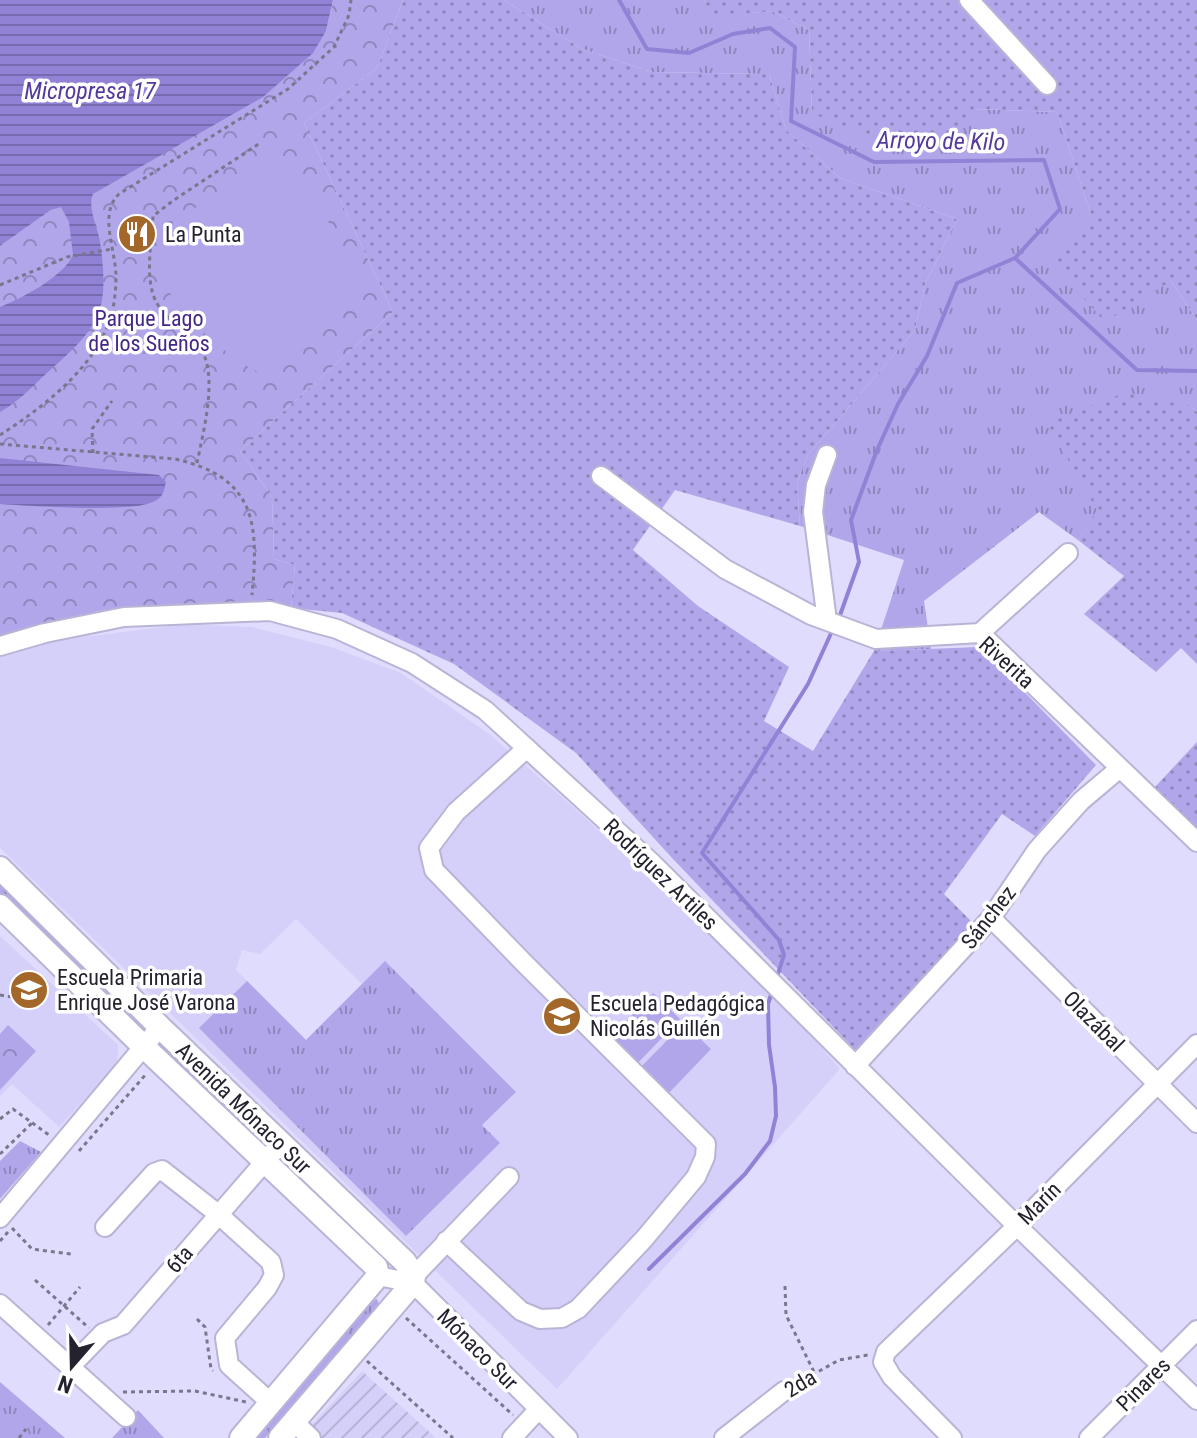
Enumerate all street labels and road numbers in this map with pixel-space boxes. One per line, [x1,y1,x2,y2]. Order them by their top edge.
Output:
street label: Riverita [974,631,1039,693]
street label: Rodríguez Artiles [598,814,723,935]
street label: Sánchez [956,881,1021,954]
street label: Olazábal [1058,986,1129,1057]
street label: Avenida Mónaco Sur [171,1038,316,1179]
street label: Marín [1013,1177,1066,1230]
street label: 6ta [161,1241,198,1278]
street label: Mónaco Sur [432,1304,523,1395]
street label: Pinares [1111,1352,1175,1416]
street label: 2da [780,1364,821,1402]

